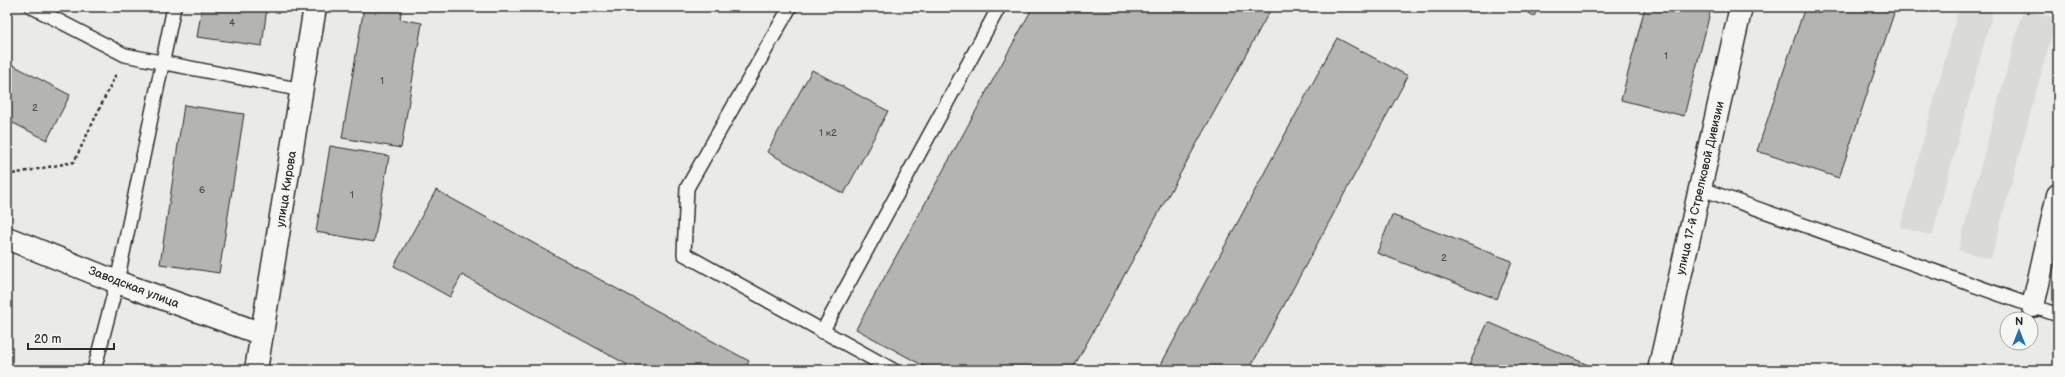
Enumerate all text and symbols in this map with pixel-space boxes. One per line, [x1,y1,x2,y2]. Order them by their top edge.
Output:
house number: 4 [229,17,235,29]
house number: 1 [1664,50,1668,62]
house number: 1 [380,75,384,87]
street label: улица 17-й Стрелковой Дивизии [1673,100,1728,276]
house number: 2 [32,102,38,114]
house number: 1 к2 [819,127,837,139]
street label: улица Кирова [273,150,300,228]
house number: 6 [199,184,205,196]
house number: 1 [350,189,354,201]
house number: 2 [1441,252,1447,264]
street label: Заводская улица [86,263,181,312]
north arrow [1999,311,2039,351]
text: N [2015,315,2023,328]
scale bar [28,325,114,351]
text: 20 m [34,332,61,347]

